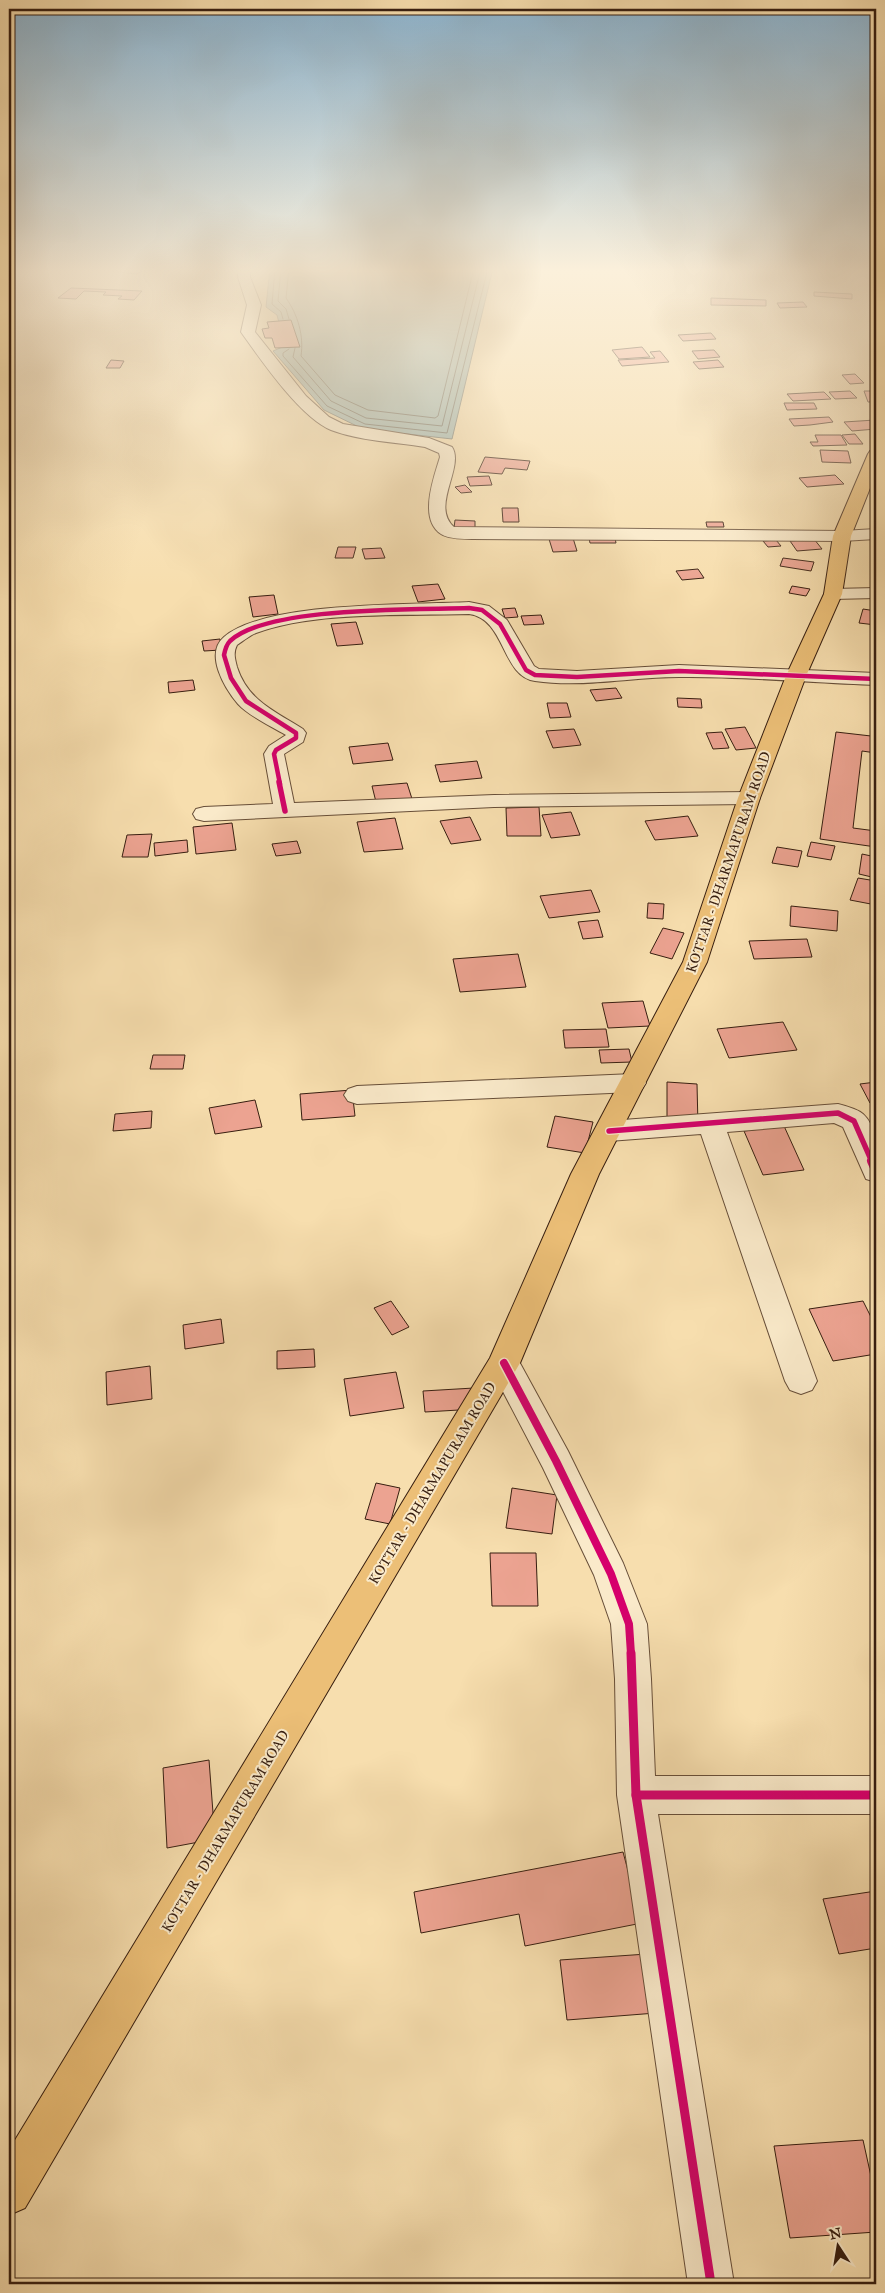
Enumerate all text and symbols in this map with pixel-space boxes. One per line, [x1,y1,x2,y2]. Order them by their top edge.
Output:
street label: KOTTAR - DHARMAPURAM ROAD [683,749,774,975]
street label: KOTTAR - DHARMAPURAM ROAD [365,1379,500,1587]
street label: KOTTAR - DHARMAPURAM ROAD [158,1727,293,1935]
north arrow [812,2220,862,2270]
text: N [828,2224,843,2243]

